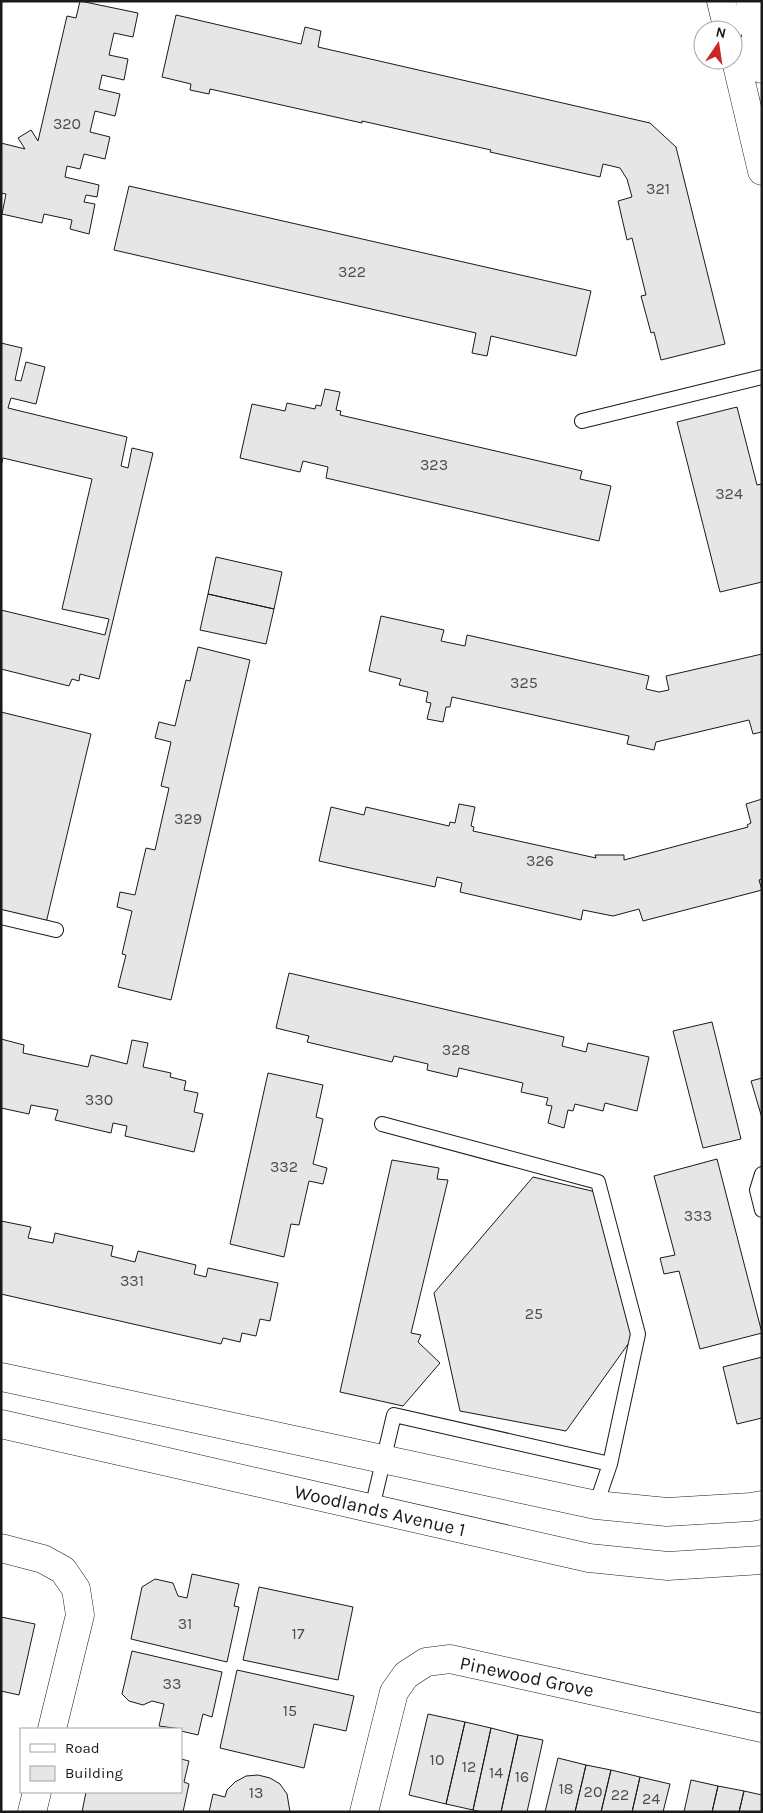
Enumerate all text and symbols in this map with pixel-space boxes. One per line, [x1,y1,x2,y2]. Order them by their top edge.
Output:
north arrow [693,20,743,70]
text: N [714,23,728,42]
house number: 320 [53,114,81,133]
house number: 321 [646,179,670,198]
house number: 322 [338,262,366,281]
house number: 323 [420,455,448,474]
house number: 324 [715,484,743,503]
house number: 325 [510,673,538,692]
house number: 329 [174,809,202,828]
house number: 326 [526,851,554,870]
house number: 328 [442,1040,470,1059]
house number: 330 [85,1090,113,1109]
house number: 332 [270,1157,298,1176]
house number: 333 [684,1206,712,1225]
house number: 331 [120,1271,144,1290]
house number: 25 [525,1304,543,1323]
street label: Woodlands Avenue 1 [292,1481,467,1541]
house number: 31 [178,1614,192,1633]
house number: 17 [292,1624,305,1643]
street label: Pinewood Grove [458,1652,596,1702]
house number: 33 [163,1674,181,1693]
house number: 15 [283,1701,297,1720]
legend [20,1728,182,1793]
text: Road [65,1739,100,1757]
house number: 10 [430,1750,444,1769]
house number: 12 [462,1757,476,1776]
house number: 14 [489,1763,503,1782]
text: Building [65,1764,123,1782]
house number: 16 [515,1767,529,1786]
house number: 18 [558,1779,574,1798]
house number: 20 [584,1782,602,1801]
house number: 13 [249,1783,263,1802]
house number: 22 [611,1785,629,1804]
house number: 24 [642,1789,660,1808]

